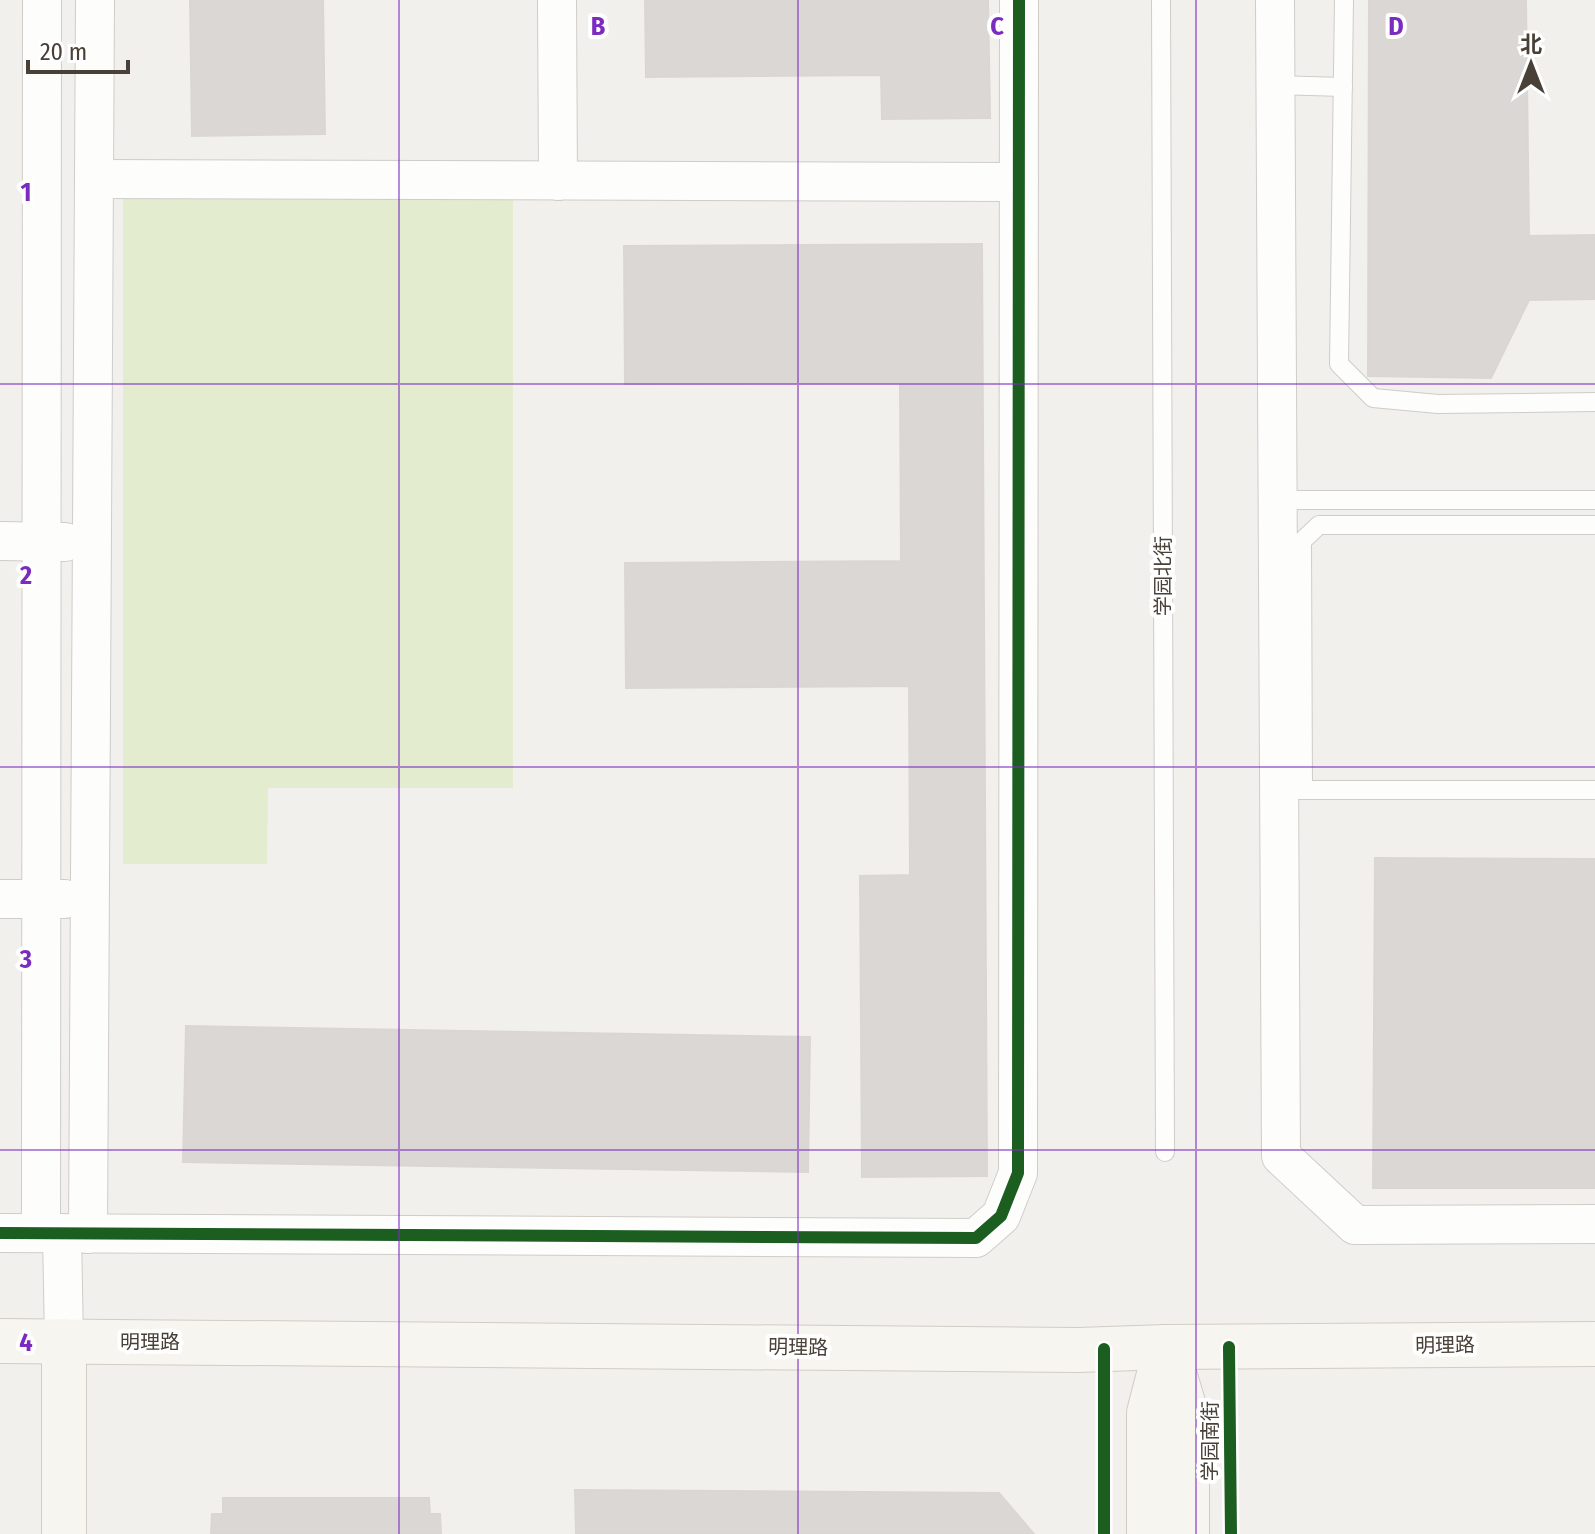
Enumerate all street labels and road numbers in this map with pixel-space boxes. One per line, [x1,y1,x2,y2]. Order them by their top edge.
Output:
street label: 学园北街 [1151,536,1175,616]
street label: 明理路 [120,1330,180,1354]
street label: 明理路 [1415,1332,1475,1358]
street label: 明理路 [768,1334,828,1360]
street label: 学园南街 [1198,1401,1222,1481]

